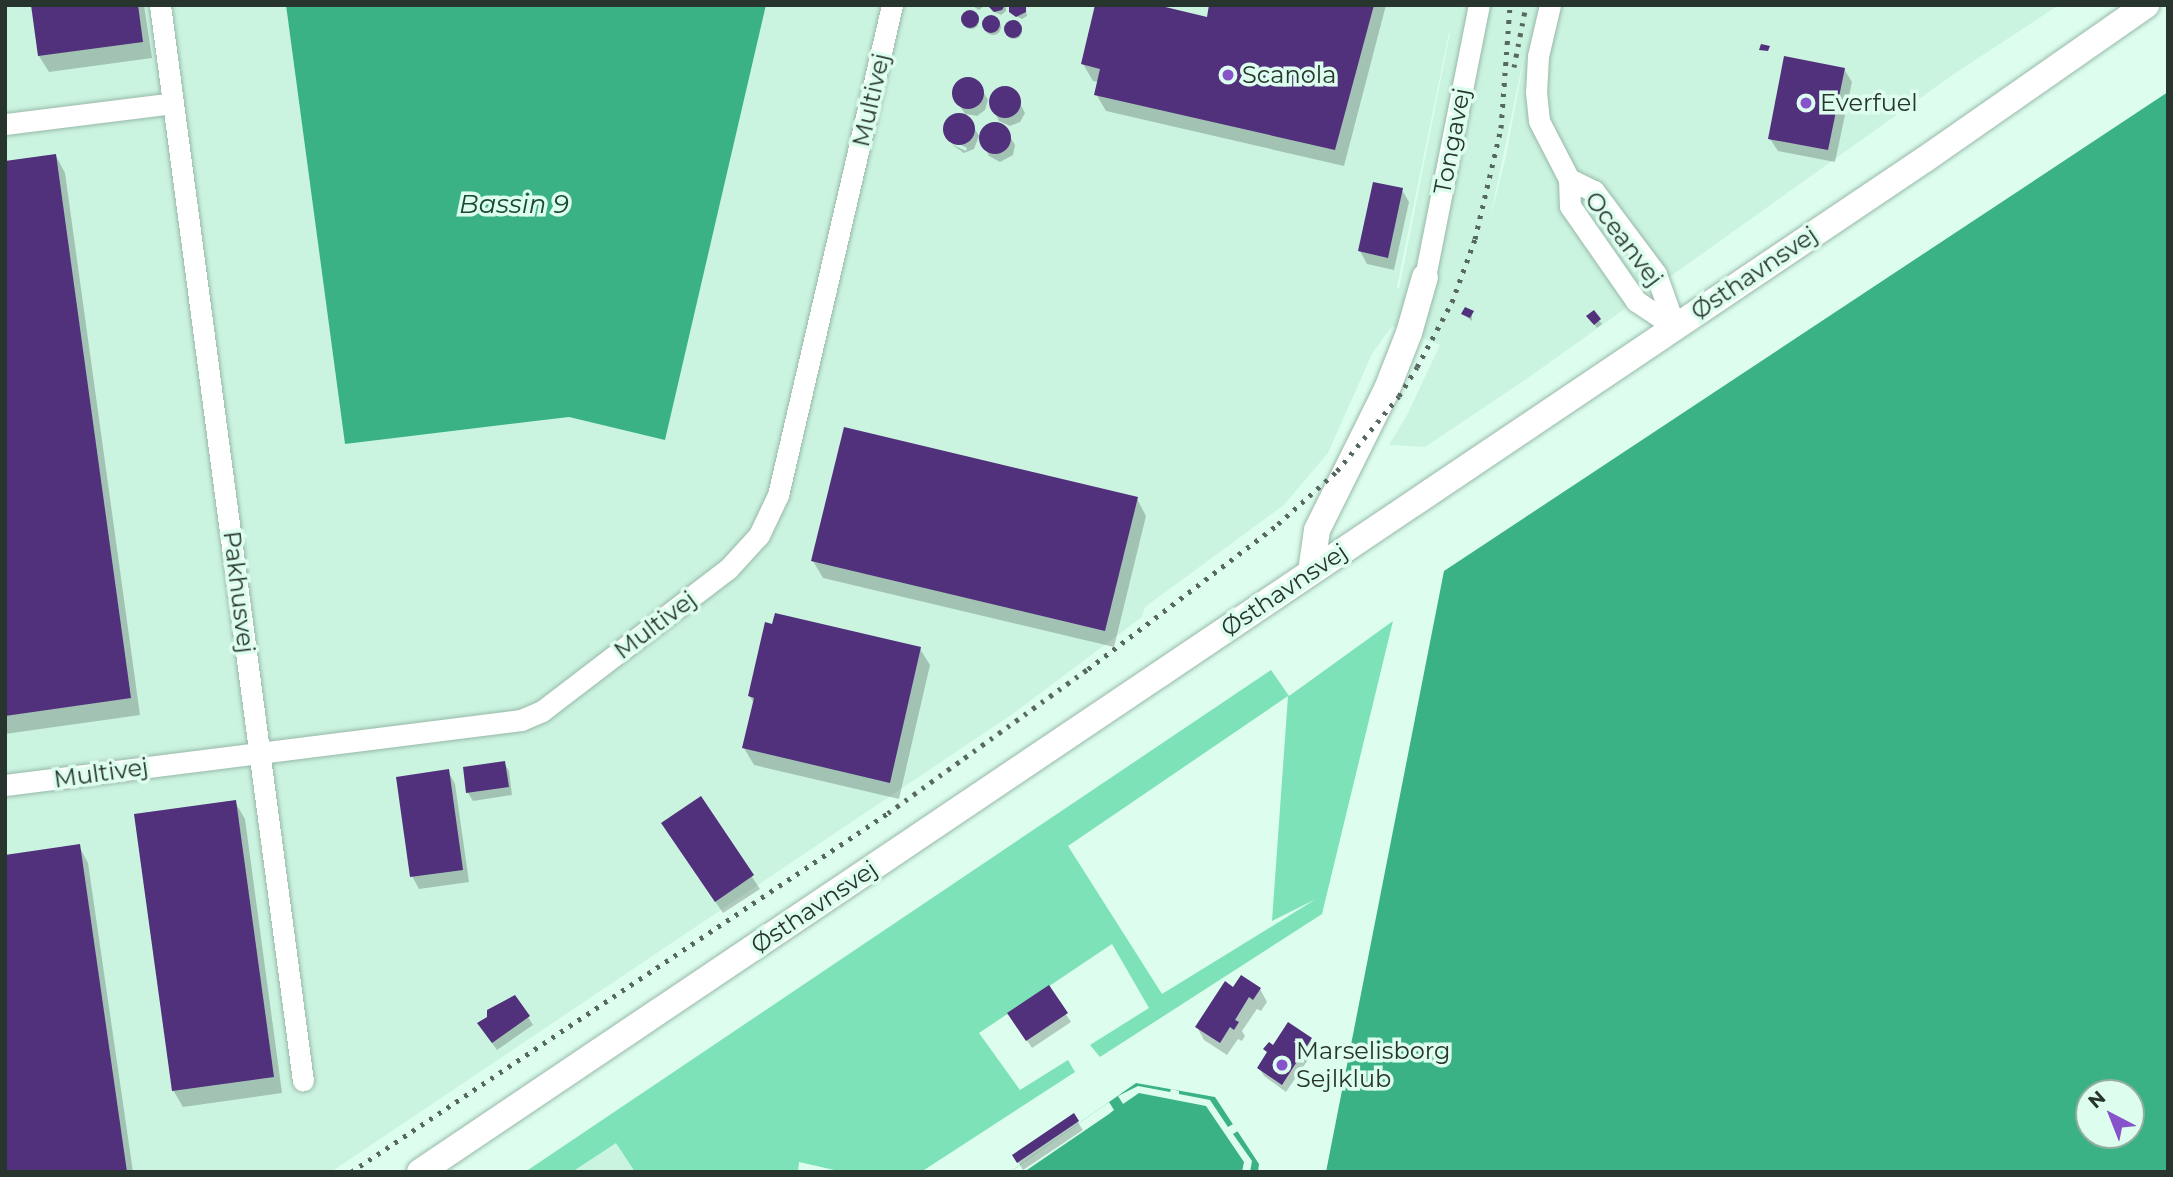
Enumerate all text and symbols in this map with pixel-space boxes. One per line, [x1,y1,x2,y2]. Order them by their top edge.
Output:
street label: Multivej [846,50,896,150]
place label: Scanola [1242,61,1336,89]
marker: Scanola [1220,67,1236,83]
street label: Tongavej [1428,85,1476,197]
place label: Everfuel [1820,89,1918,117]
marker: Everfuel [1798,95,1814,111]
street label: Oceanvej [1579,186,1669,292]
water label: Bassin 9 [459,189,569,221]
street label: Østhavnsvej [1685,220,1823,326]
street label: Pakhusvej [217,529,261,655]
street label: Østhavnsvej [1215,537,1353,643]
street label: Multivej [608,585,702,665]
street label: Multivej [52,752,150,794]
street label: Østhavnsvej [745,854,883,960]
place label: Marselisborg Sejlklub [1296,1037,1451,1093]
marker: Marselisborg Sejlklub [1274,1057,1290,1073]
north arrow [2075,1079,2145,1149]
text: N [2084,1086,2110,1113]

